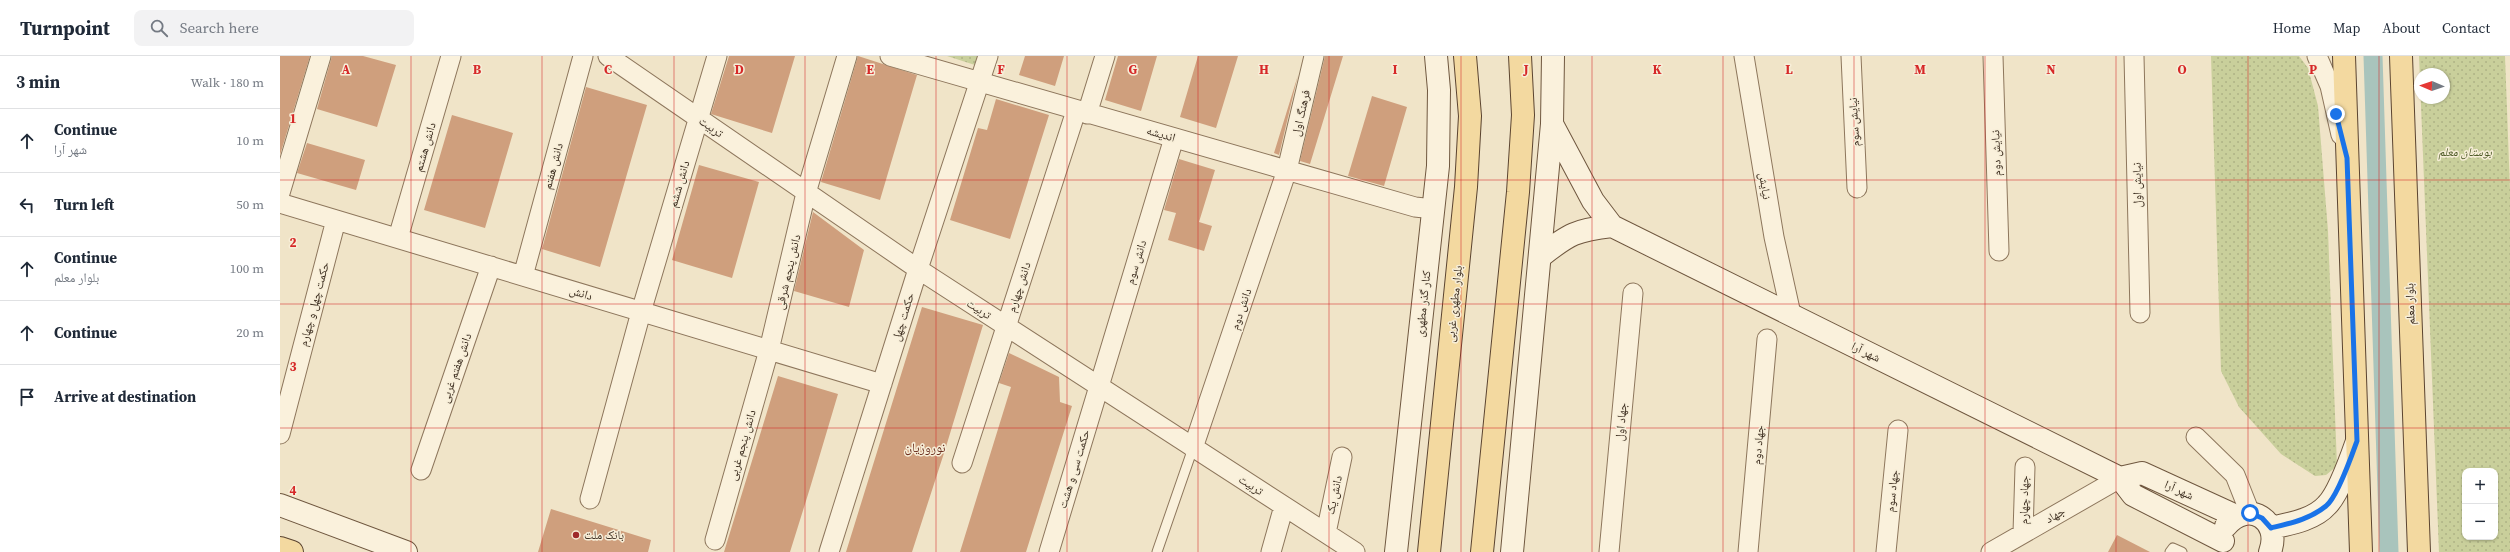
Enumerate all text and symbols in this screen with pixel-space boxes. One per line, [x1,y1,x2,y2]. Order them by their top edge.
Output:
search box [134,10,414,46]
text: Turnpoint [20,15,110,41]
icon: search [148,17,170,39]
text: Search here [180,17,259,38]
text: Home [2273,18,2311,38]
text: Map [2333,18,2360,38]
text: About [2382,18,2420,38]
text: Contact [2442,18,2490,38]
text: A [342,61,351,78]
text: B [473,61,482,78]
text: C [604,61,612,78]
text: D [734,61,744,78]
text: E [866,61,874,78]
text: F [997,61,1005,78]
text: G [1129,61,1138,78]
text: H [1259,61,1269,78]
text: I [1392,61,1398,78]
text: J [1522,61,1529,78]
text: K [1652,61,1662,78]
text: L [1785,61,1793,78]
text: M [1914,61,1926,78]
text: N [2046,61,2056,78]
text: O [2177,61,2187,78]
text: P [2309,61,2317,78]
north arrow [2414,68,2450,104]
text: 3 min [16,70,60,94]
text: Walk · 180 m [191,74,264,91]
street label: فرهنگ اول [1288,88,1314,138]
street label: نیایش سوم [1845,97,1863,147]
route end [2327,105,2345,123]
text: 1 [289,110,297,127]
street label: تربیت [696,113,727,141]
text: Continue [54,119,117,140]
street label: دانش هشتم [410,120,440,174]
street label: اندیشه [1145,122,1177,146]
icon: ahead [16,130,38,152]
street label: نیایش دوم [1987,130,2005,176]
text: 10 m [236,132,264,149]
text: شهر آرا [54,141,87,158]
street label: دانش هفتم [539,141,567,191]
park label: بوستان معلم [2438,144,2493,160]
street label: دانش ششم [665,159,693,209]
street label: نیایش اول [2129,162,2145,208]
street label: نيايش [1755,171,1775,201]
icon: left [16,194,38,216]
text: Turn left [54,194,114,215]
text: 50 m [236,196,264,213]
street label: دانش پنجم شرقی [772,233,804,311]
text: 2 [289,234,297,251]
street label: دانش سوم [1122,238,1150,286]
text: Continue [54,247,117,268]
icon: ahead [16,258,38,280]
text: 100 m [230,260,264,277]
street label: حکمت چهل و چهارم [295,260,333,348]
street label: دانش چهارم [1003,260,1035,314]
street label: بلوار مطهری غربی [1442,265,1466,343]
text: بلوار معلم [54,269,99,286]
street label: کنار گذر مطهری [1412,270,1434,338]
street label: دانش [567,282,595,304]
street label: بلوار معلم [2401,283,2419,325]
street label: دانش دوم [1227,286,1256,332]
street label: حکمت چهل [888,290,918,343]
street label: تربیت [964,295,995,323]
icon: ahead [16,322,38,344]
text: Continue [54,322,117,343]
text: 20 m [236,324,264,341]
street label: دانش هفتم غربی [437,331,475,405]
street label: شهر آرا [1849,338,1883,366]
text: 3 [289,358,297,375]
icon: arrive [16,386,38,408]
text: Arrive at destination [54,386,196,407]
street label: جهاد اول [1611,402,1631,442]
street label: دانش پنجم غربی [724,408,760,482]
street label: جهاد دوم [1748,424,1768,465]
street label: حکمت سی و هشت [1054,427,1094,511]
district label: نوروزیان [904,439,946,456]
map controls [2462,468,2498,540]
button: + [2462,468,2498,504]
street label: جهاد سوم [1882,469,1902,513]
street label: تربیت [1236,471,1267,499]
street label: دانش یک [1322,474,1346,516]
street label: جهاد چهارم [2016,475,2032,525]
street label: شهر آرا [2162,476,2196,504]
text: 4 [289,482,297,499]
street label: جهاد [2042,503,2068,527]
route start [2241,504,2259,522]
button: − [2462,504,2498,540]
place label: بانک ملت [584,527,624,543]
marker: بانک ملت [571,530,581,540]

